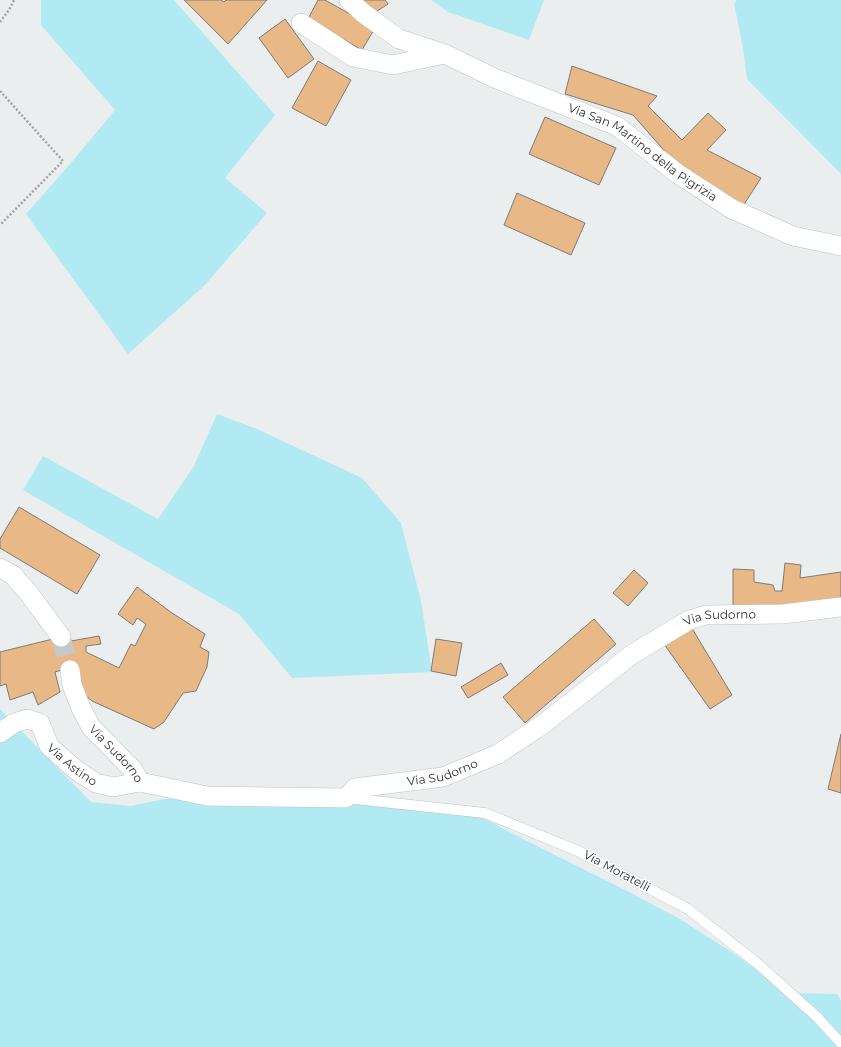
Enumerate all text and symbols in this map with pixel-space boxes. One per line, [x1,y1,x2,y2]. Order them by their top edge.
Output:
street label: Via San Martino della Pigrizia [566,100,720,204]
street label: Via Sudorno [680,606,756,629]
street label: Via Sudorno [86,721,147,785]
street label: Via Astino [44,740,100,789]
street label: Via Sudorno [406,755,480,788]
street label: Via Moratelli [581,847,653,894]

